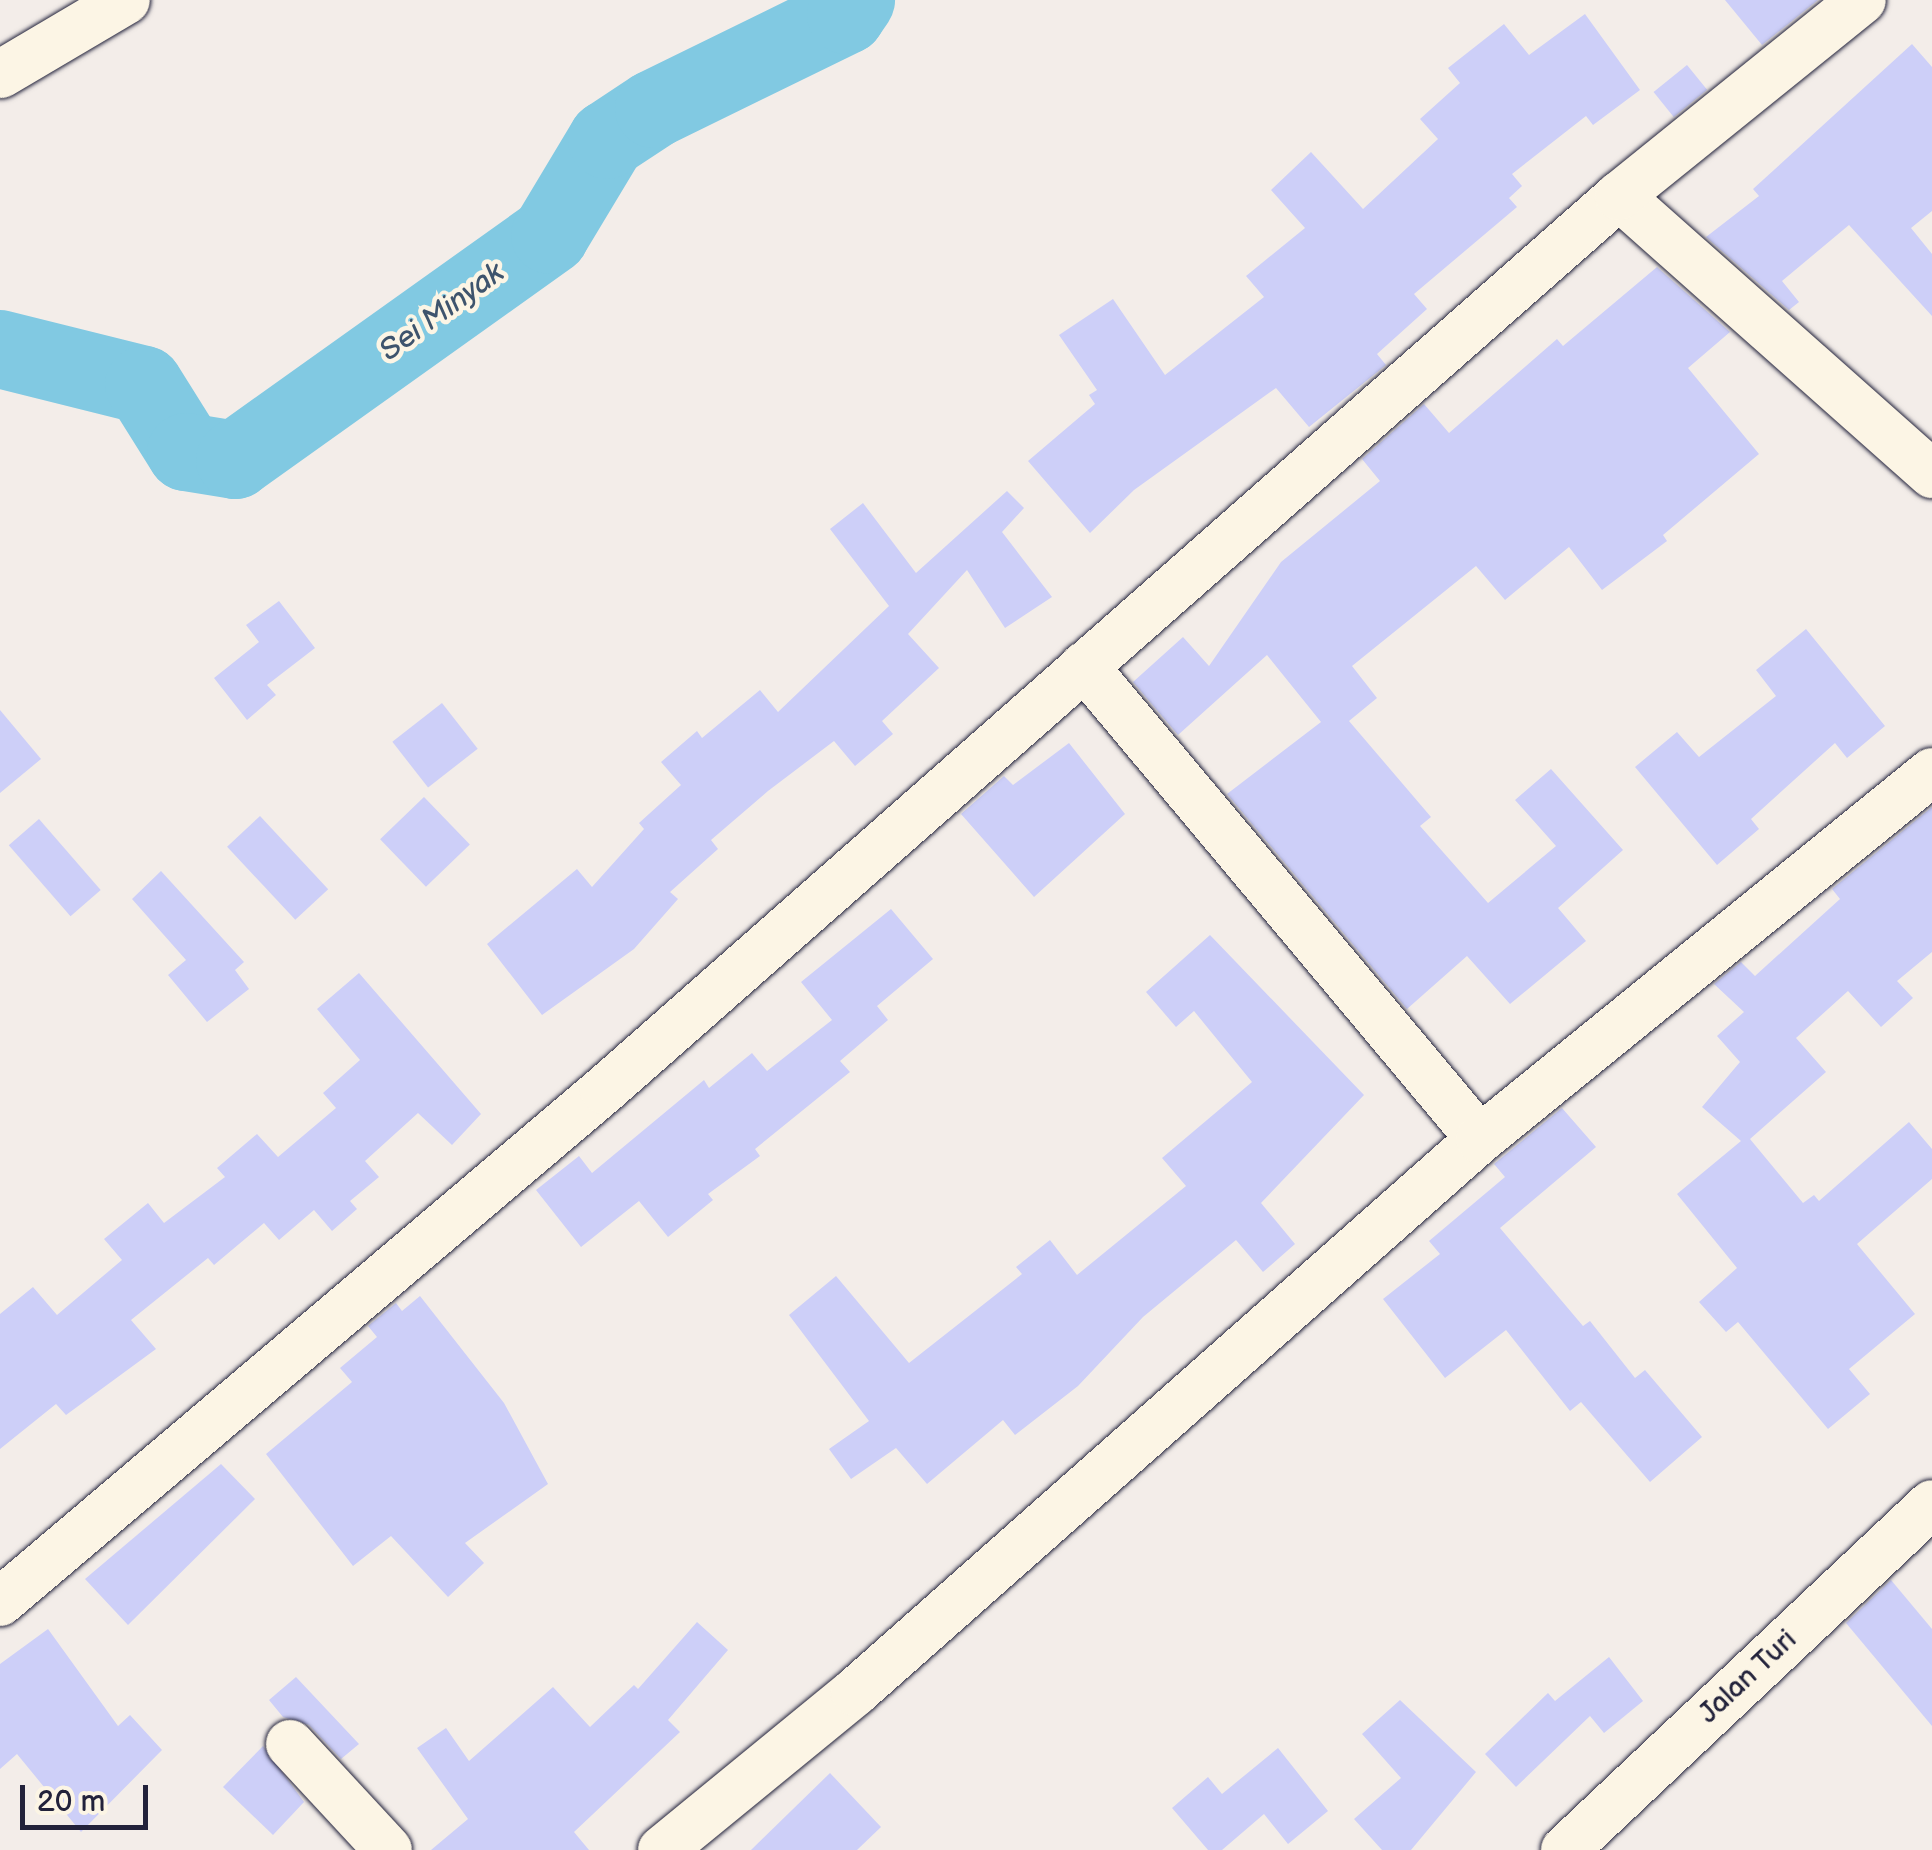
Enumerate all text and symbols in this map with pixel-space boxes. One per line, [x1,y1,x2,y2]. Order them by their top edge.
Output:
water label: Sei Minyak [373,255,511,369]
street label: Jalan Turi [1692,1623,1804,1731]
scale bar [25,1765,152,1827]
text: 20 m [37,1784,105,1820]

